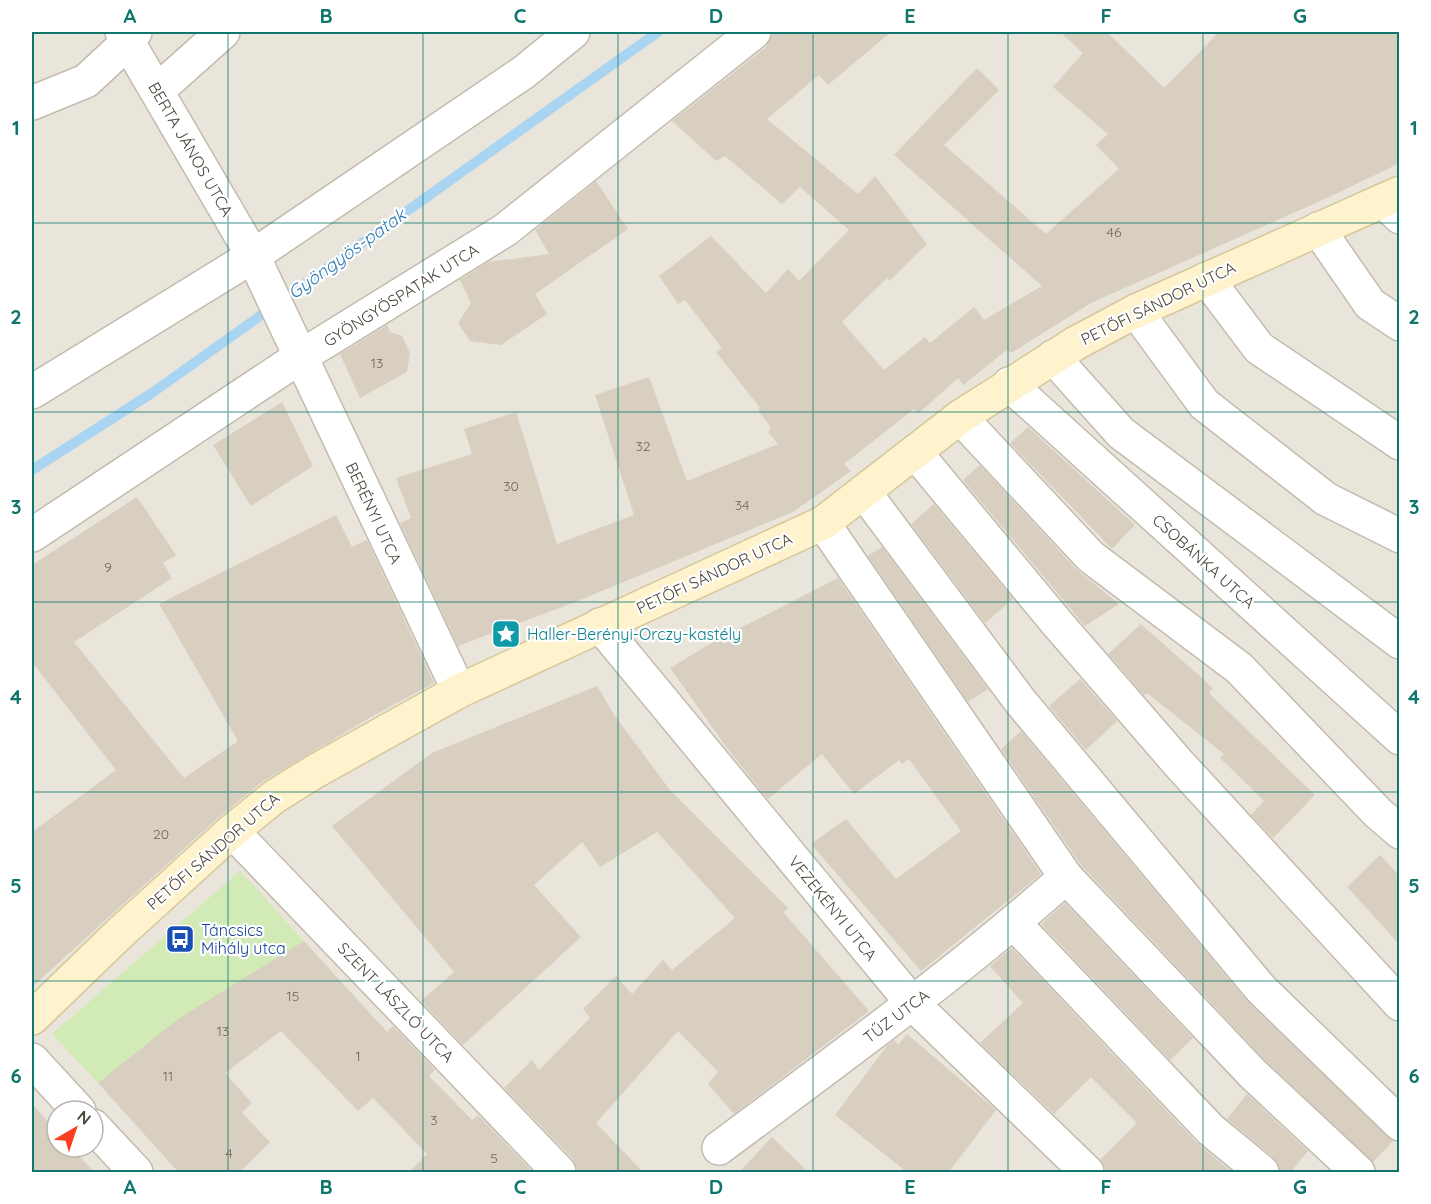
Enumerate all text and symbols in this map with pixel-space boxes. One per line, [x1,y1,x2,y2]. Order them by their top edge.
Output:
text: A [124,3,137,28]
text: B [319,3,333,28]
text: C [514,3,527,28]
text: D [709,3,723,28]
text: E [904,3,916,28]
text: F [1100,3,1112,28]
text: G [1293,3,1307,28]
street label: BERTA JÁNOS UTCA [144,78,238,220]
text: 1 [12,115,20,140]
text: 1 [1410,115,1418,140]
water label: Gyöngyös-patak [283,202,411,304]
house number: 46 [1107,223,1122,241]
street label: GYÖNGYÖSPATAK UTCA [320,239,482,351]
street label: PETŐFI SÁNDOR UTCA [1077,257,1239,349]
text: 2 [10,304,22,329]
text: 2 [1408,304,1420,329]
house number: 13 [371,354,383,372]
house number: 32 [635,437,651,455]
street label: BERÉNYI UTCA [342,459,406,567]
house number: 30 [503,477,519,495]
text: 3 [11,494,21,519]
text: 3 [1409,494,1419,519]
house number: 34 [735,496,749,514]
street label: CSOBÁNKA UTCA [1149,510,1259,612]
street label: PETŐFI SÁNDOR UTCA [633,528,795,618]
house number: 9 [104,558,112,576]
place icon: Haller-Berényi-Orczy-kastély [490,618,522,650]
place label: Haller-Berényi-Orczy-kastély [527,624,741,644]
text: 4 [10,684,22,709]
text: 4 [1408,684,1420,709]
street label: PETŐFI SÁNDOR UTCA [143,788,283,914]
house number: 20 [153,825,169,843]
street label: VEZEKÉNYI UTCA [784,851,882,965]
text: 5 [10,873,22,898]
text: 5 [1408,873,1420,898]
place label: Táncsics Mihály utca [201,920,286,958]
bus stop icon: Táncsics Mihály utca [164,923,196,955]
street label: SZENT LÁSZLÓ UTCA [334,938,458,1066]
street label: TŰZ UTCA [859,985,933,1047]
house number: 15 [287,987,299,1005]
house number: 13 [217,1022,229,1040]
house number: 1 [355,1047,361,1065]
text: 6 [10,1063,22,1088]
text: 6 [1408,1063,1420,1088]
house number: 11 [163,1067,173,1085]
north arrow [45,1099,105,1159]
text: N [74,1106,95,1129]
house number: 3 [430,1111,438,1129]
house number: 4 [225,1144,233,1162]
house number: 5 [490,1149,498,1167]
text: A [124,1174,137,1199]
text: B [319,1174,333,1199]
text: C [514,1174,527,1199]
text: D [709,1174,723,1199]
text: E [904,1174,916,1199]
text: F [1100,1174,1112,1199]
text: G [1293,1174,1307,1199]

